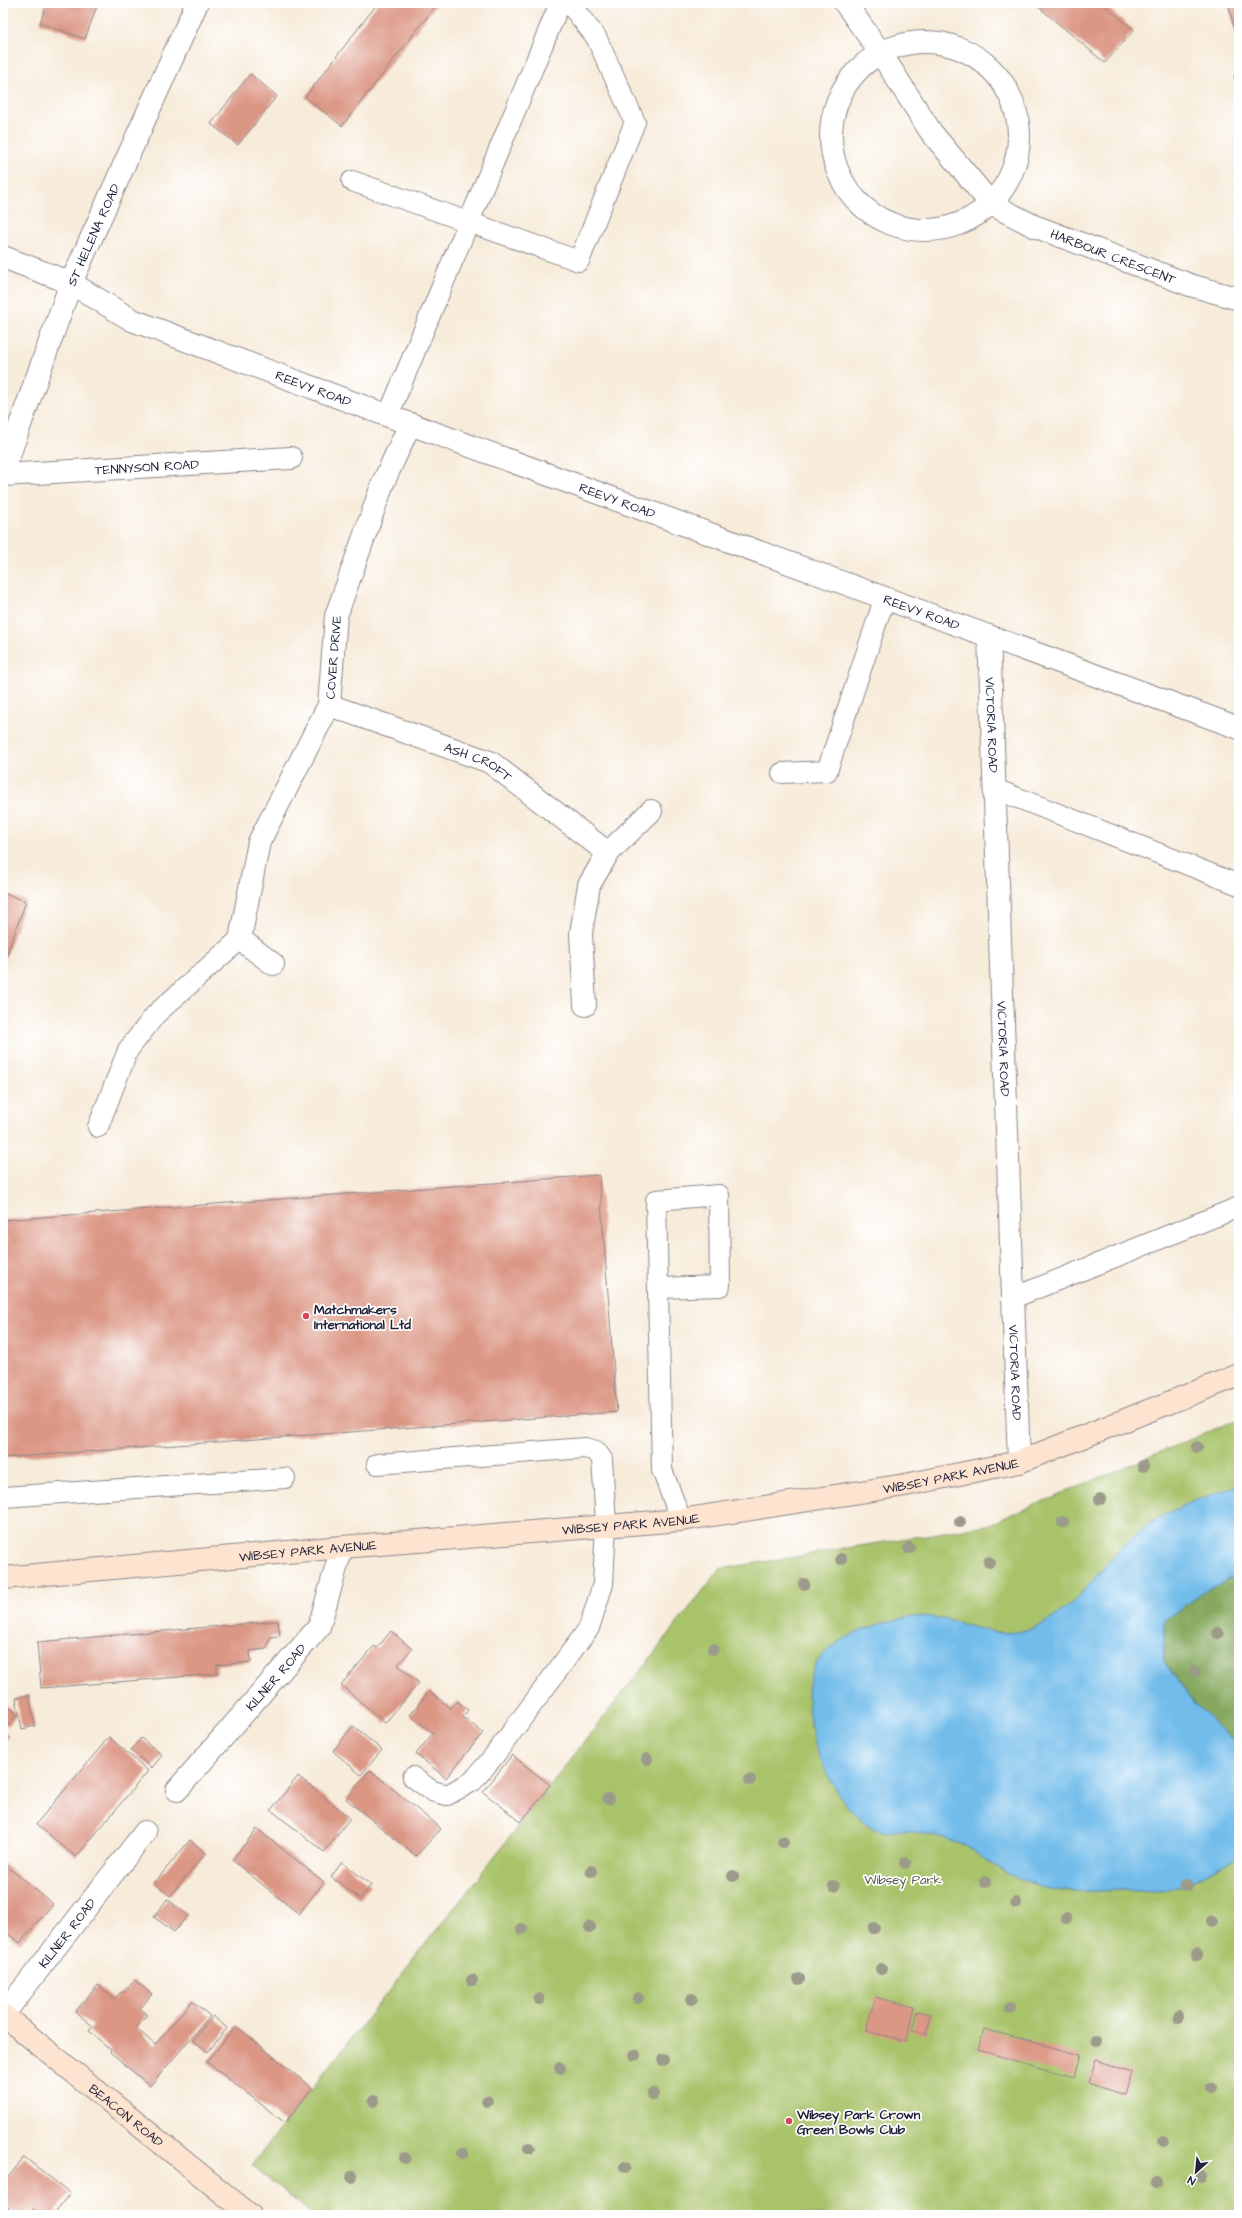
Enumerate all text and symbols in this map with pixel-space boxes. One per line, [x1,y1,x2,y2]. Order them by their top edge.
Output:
street label: ST HELENA ROAD [63,180,125,289]
street label: HARBOUR CRESCENT [1048,225,1179,289]
street label: REEVY ROAD [273,366,354,411]
street label: TENNYSON ROAD [94,455,200,480]
street label: REEVY ROAD [577,479,658,523]
street label: REEVY ROAD [881,590,962,635]
street label: COVER DRIVE [321,615,346,700]
street label: VICTORIA ROAD [980,677,1002,774]
street label: ASH CROFT [442,738,516,787]
street label: VICTORIA ROAD [992,1001,1014,1097]
place label: Matchmakers International Ltd [314,1301,411,1334]
marker: Matchmakers International Ltd [301,1311,311,1321]
street label: VICTORIA ROAD [1004,1324,1026,1421]
street label: WIBSEY PARK AVENUE [882,1454,1021,1498]
street label: WIBSEY PARK AVENUE [561,1509,701,1539]
street label: WIBSEY PARK AVENUE [238,1536,378,1566]
street label: KILNER ROAD [242,1640,311,1715]
park label: Wibsey Park [864,1871,942,1890]
street label: KILNER ROAD [35,1894,101,1972]
street label: BEACON ROAD [85,2080,168,2152]
place label: Wibsey Park Crown Green Bowls Club [796,2106,921,2139]
marker: Wibsey Park Crown Green Bowls Club [784,2116,794,2126]
north arrow [1176,2152,1216,2192]
text: N [1185,2172,1198,2189]

